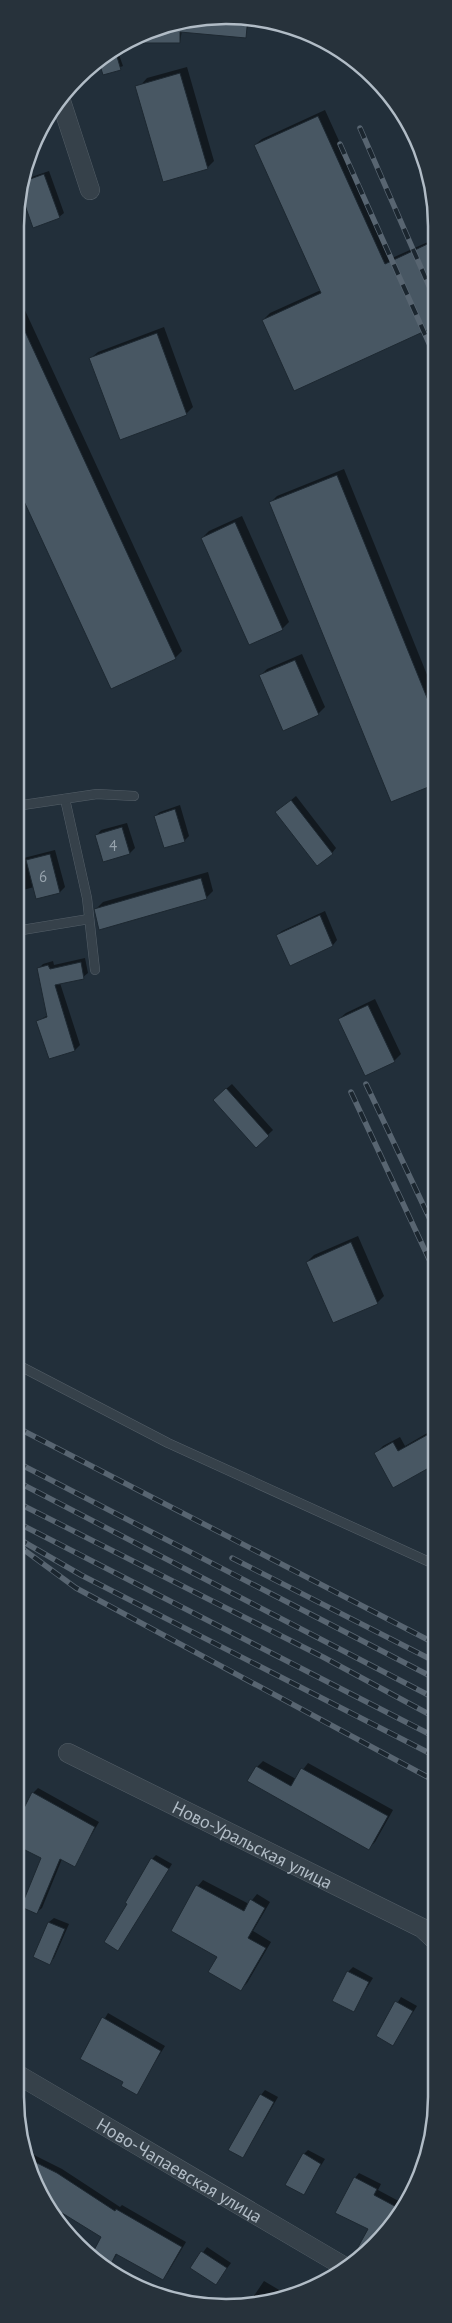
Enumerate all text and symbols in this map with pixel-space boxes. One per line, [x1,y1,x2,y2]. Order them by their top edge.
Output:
house number: 4 [109,836,117,855]
house number: 6 [39,867,47,886]
street label: Ново-Уральская улица [169,1795,336,1894]
street label: Ново-Чапаевская улица [93,2112,267,2227]

